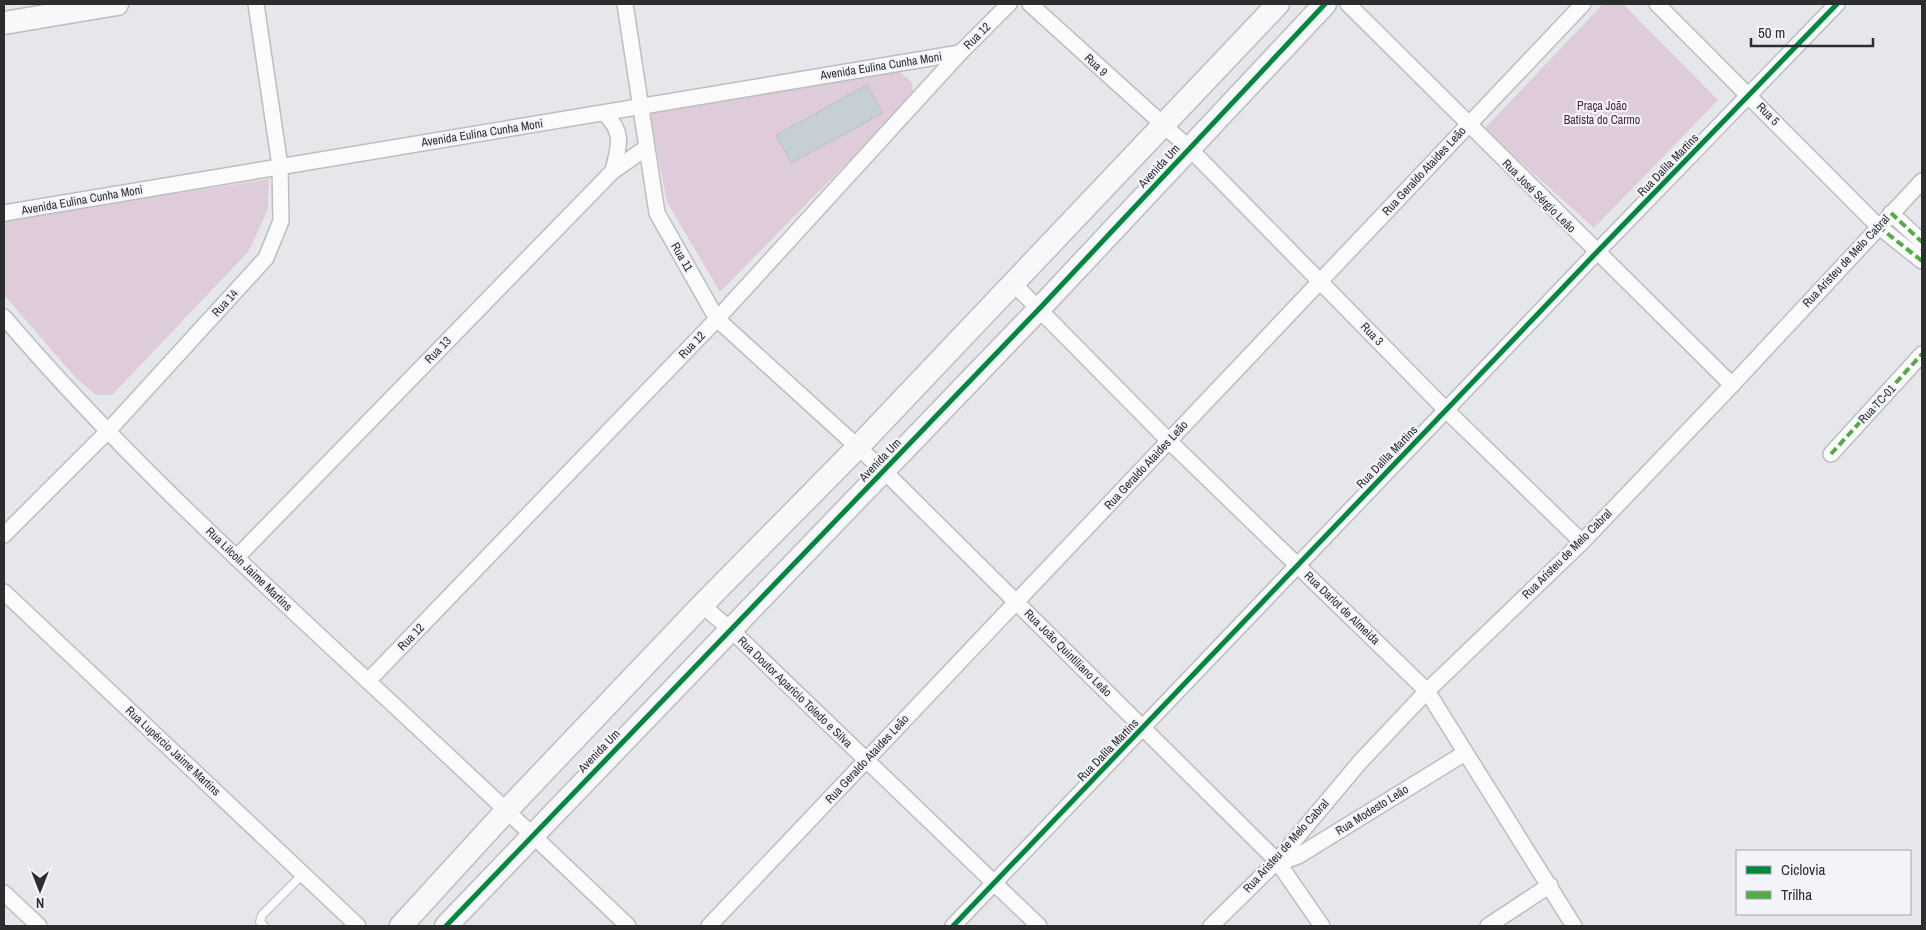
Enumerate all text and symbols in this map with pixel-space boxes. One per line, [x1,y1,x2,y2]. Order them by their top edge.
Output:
scale bar [1751,15,1874,47]
street label: Rua 12 [960,19,994,53]
text: 50 m [1758,22,1785,43]
street label: Avenida Eulina Cunha Moni [818,48,943,84]
street label: Rua 9 [1081,50,1111,80]
park label: Praça João Batista do Carmo [1564,98,1640,128]
street label: Rua 5 [1753,99,1783,129]
street label: Avenida Eulina Cunha Moni [419,115,544,151]
street label: Rua Geraldo Ataides Leão [1379,123,1469,219]
street label: Rua Dalila Martins [1634,130,1702,200]
street label: Avenida Um [1134,141,1183,192]
street label: Rua José Sérgio Leão [1499,156,1579,236]
street label: Avenida Eulina Cunha Moni [19,181,144,219]
street label: Rua Aristeu de Melo Cabral [1799,211,1893,311]
street label: Rua 11 [667,240,697,275]
street label: Rua 14 [208,285,242,320]
street label: Rua 3 [1357,319,1387,349]
street label: Rua 12 [675,328,709,362]
street label: Rua 13 [421,333,455,367]
street label: Rua TC-01 [1855,381,1900,427]
street label: Rua Geraldo Ataides Leão [1101,417,1191,513]
street label: Rua Dalila Martins [1353,422,1421,492]
street label: Avenida Um [855,435,905,486]
street label: Rua Aristeu de Melo Cabral [1519,506,1615,602]
street label: Rua Lilcoln Jaime Martins [202,524,296,615]
street label: Rua Darlot de Almeida [1301,568,1384,649]
street label: Rua João Quintiliano Leão [1021,606,1115,700]
street label: Rua 12 [394,620,428,654]
street label: Rua Doutor Aparício Toledo e Silva [734,633,856,751]
street label: Rua Lupércio Jaime Martins [122,703,224,799]
street label: Rua Geraldo Ataides Leão [822,711,912,807]
street label: Rua Dalila Martins [1074,715,1142,785]
street label: Avenida Um [574,726,624,777]
street label: Rua Modesto Leão [1333,781,1411,839]
street label: Rua Aristeu de Melo Cabral [1240,796,1332,896]
legend [1736,850,1911,915]
text: Ciclovia [1781,859,1826,880]
north arrow [15,865,65,915]
text: Trilha [1781,884,1812,905]
text: N [36,894,44,912]

